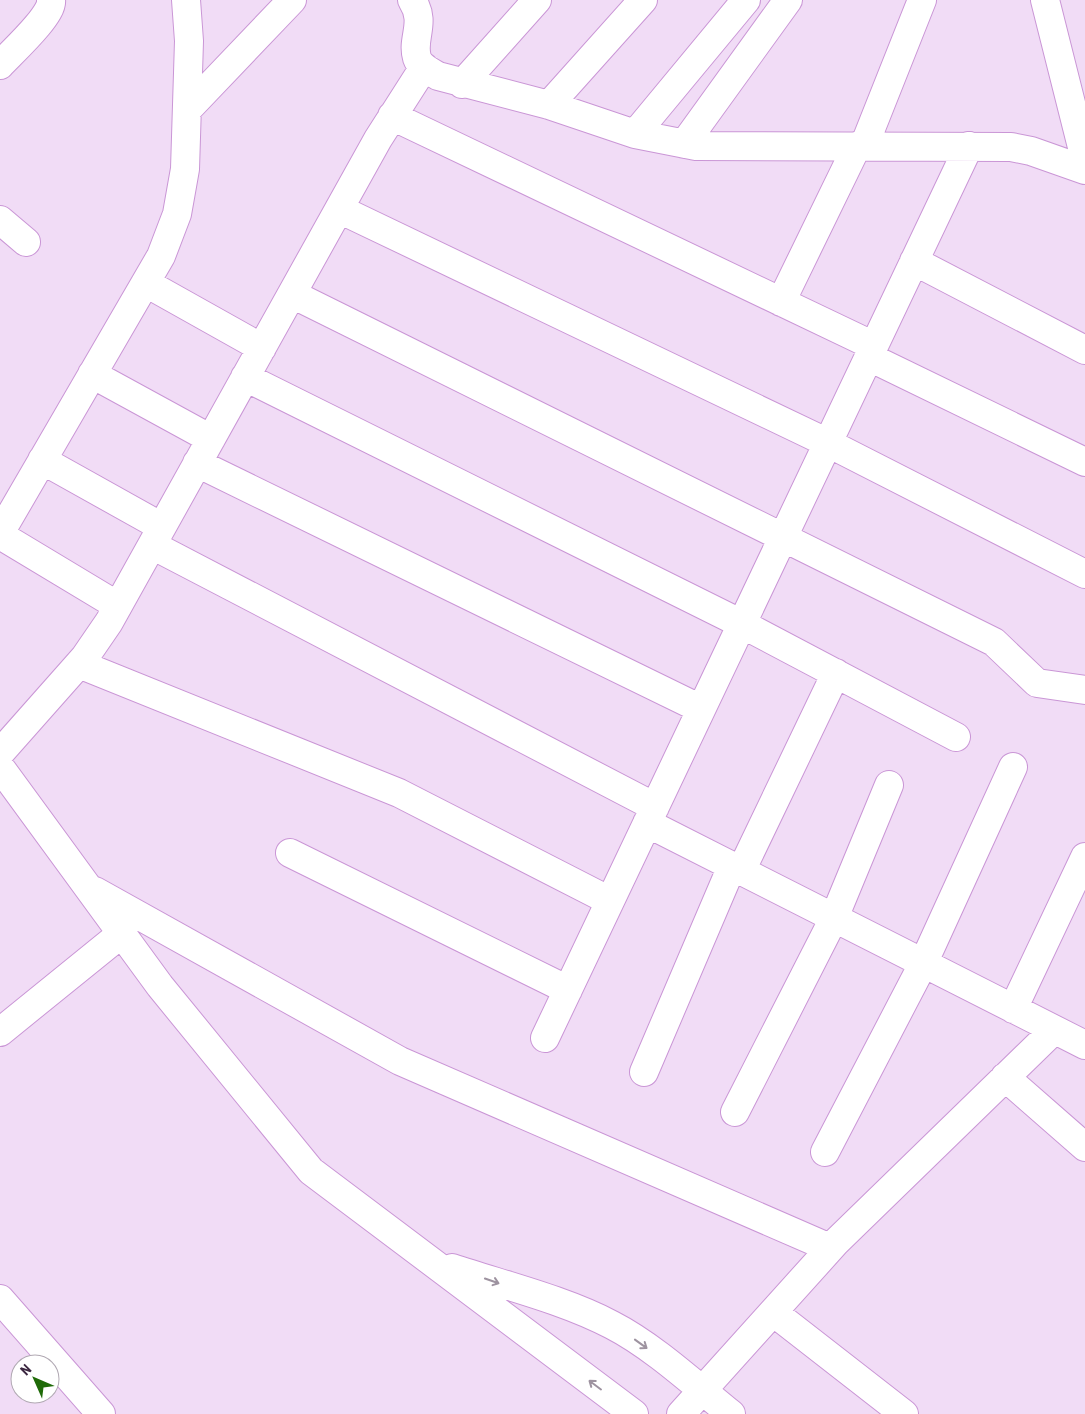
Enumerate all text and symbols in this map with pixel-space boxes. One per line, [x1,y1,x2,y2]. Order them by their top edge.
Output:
one-way arrow [483,1277,499,1286]
one-way arrow [634,1338,647,1349]
north arrow [10,1354,60,1404]
text: N [17,1361,34,1378]
one-way arrow [589,1379,602,1390]

